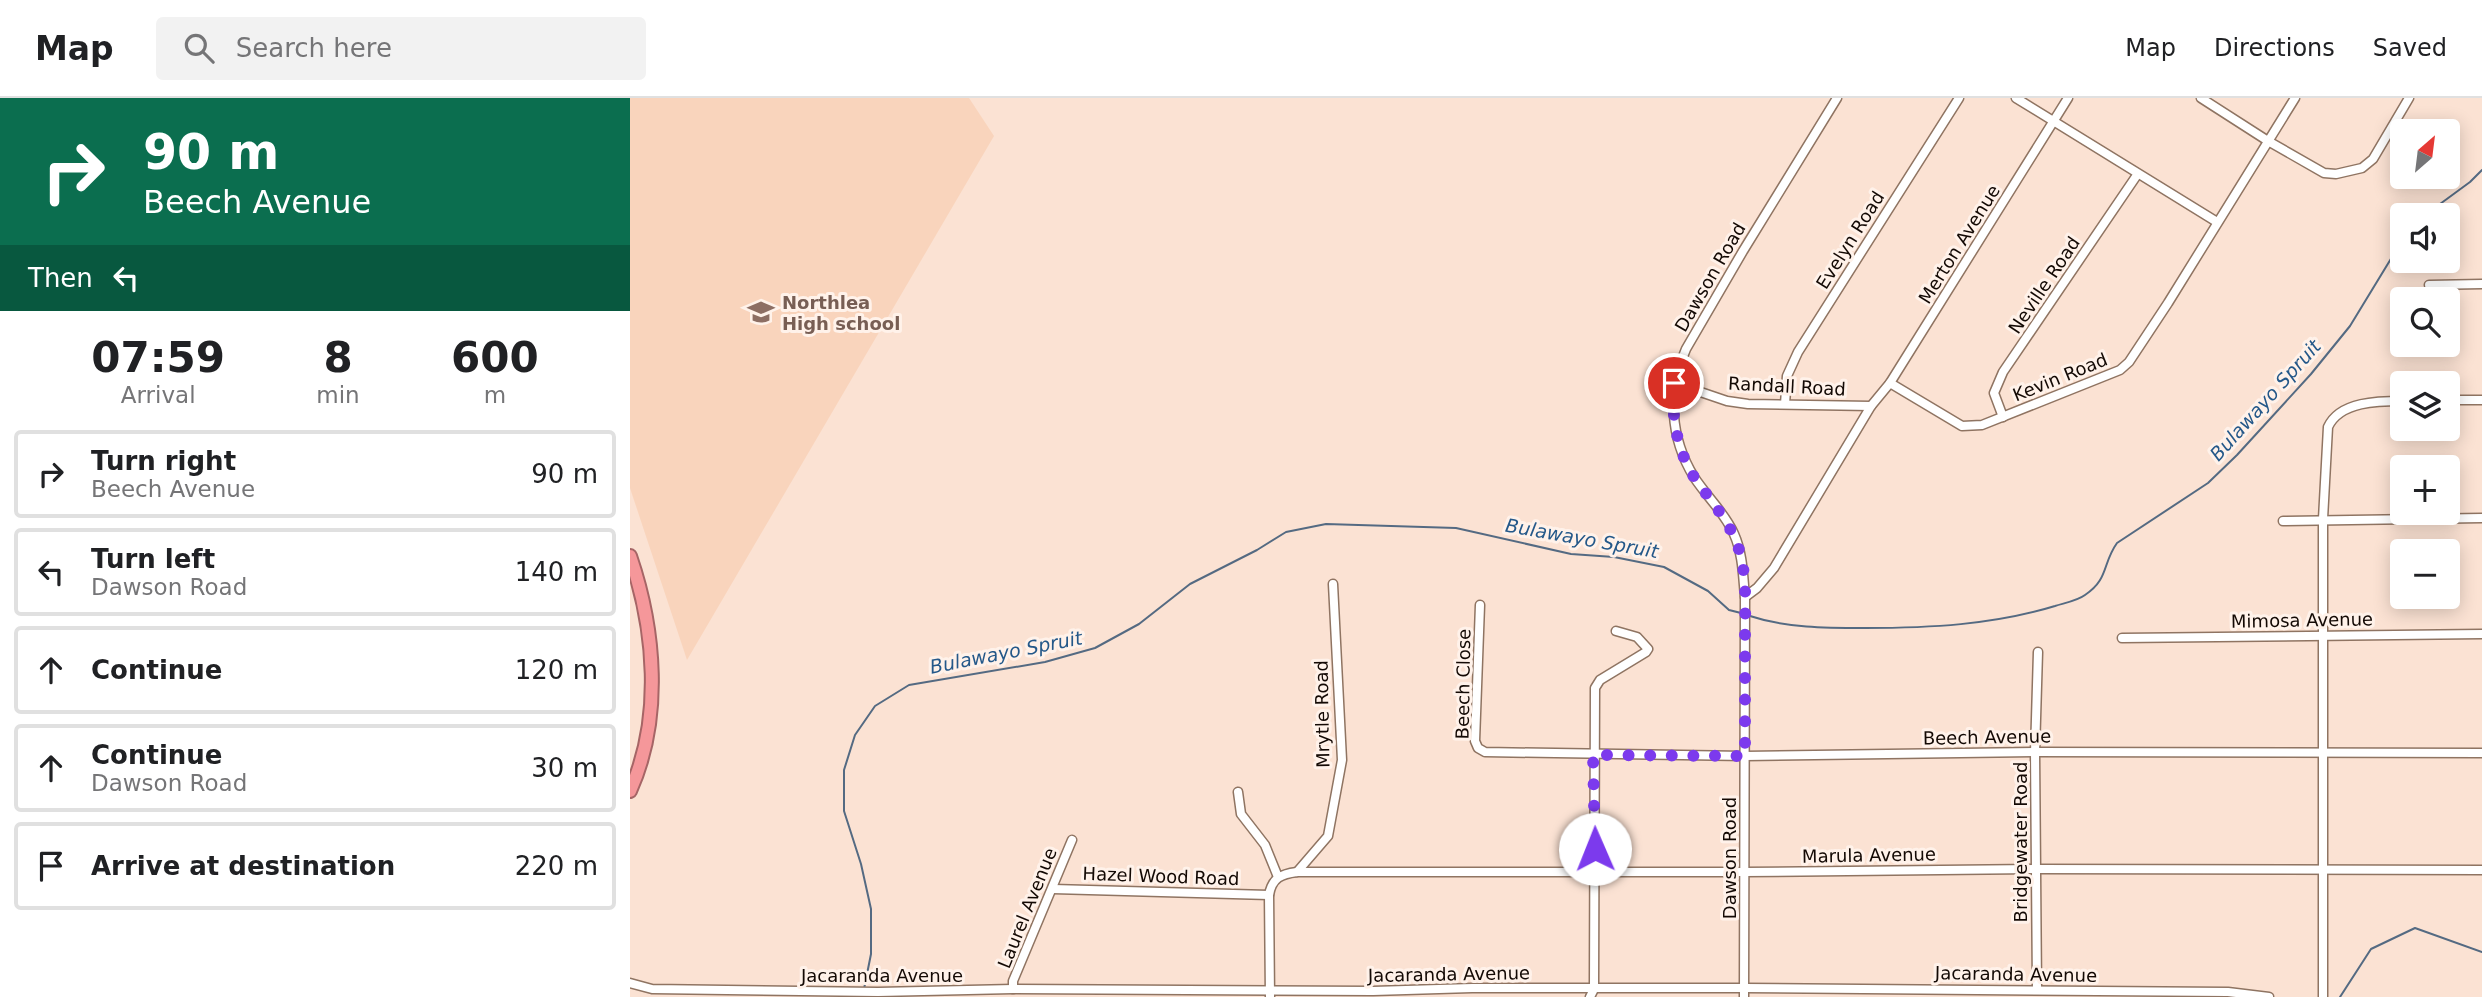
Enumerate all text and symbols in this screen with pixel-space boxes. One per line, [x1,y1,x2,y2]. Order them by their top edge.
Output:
search box [156,17,646,80]
text: Map [35,29,114,68]
icon: search [180,29,218,67]
text: Search here [236,33,392,63]
text: Map [2125,34,2176,62]
text: Directions [2214,34,2335,62]
text: Saved [2373,34,2447,62]
north arrow [2390,119,2460,189]
map controls [2390,119,2460,609]
text: 90 m [143,124,279,181]
icon: right [28,126,119,217]
street label: Merton Avenue [1914,181,2004,307]
text: Beech Avenue [143,183,371,221]
street label: Evelyn Road [1812,187,1888,293]
button: sound [2390,203,2460,273]
street label: Dawson Road [1670,219,1750,335]
street label: Neville Road [2004,233,2084,337]
icon: left [107,259,145,297]
text: Then [28,263,93,293]
button: search [2390,287,2460,357]
place label: Northlea High school [782,292,900,334]
school or university icon: Northlea High school [746,297,776,327]
text: 07:59 [91,333,225,382]
text: 8 [323,333,353,382]
text: 600 [451,333,539,382]
water label: Bulawayo Spruit [2205,334,2326,465]
street label: Kevin Road [2010,349,2110,405]
pin [1644,353,1704,413]
icon: arrive [1655,364,1693,402]
button: layers [2390,371,2460,441]
street label: Randall Road [1728,372,1846,400]
text: Arrival [121,382,196,408]
text: min [316,382,360,408]
text: m [484,382,506,408]
text: Turn right [91,446,236,476]
icon: right [32,455,70,493]
button: + [2390,455,2460,525]
text: 90 m [531,459,598,489]
text: Beech Avenue [91,476,255,502]
water label: Bulawayo Spruit [1504,514,1662,563]
button: − [2390,539,2460,609]
text: Turn left [91,544,215,574]
icon: left [32,553,70,591]
text: 140 m [515,557,598,587]
text: Dawson Road [91,574,247,600]
street label: Mimosa Avenue [2231,608,2373,632]
water label: Bulawayo Spruit [928,626,1086,678]
street label: Beech Close [1452,629,1474,739]
icon: ahead [32,651,70,689]
text: Continue [91,655,222,685]
text: 120 m [515,655,598,685]
street label: Mrytle Road [1311,660,1333,768]
street label: Beech Avenue [1923,725,2051,749]
text: Continue [91,740,222,770]
icon: ahead [32,749,70,787]
text: 30 m [531,753,598,783]
street label: Bridgewater Road [2010,762,2031,922]
text: Dawson Road [91,770,247,796]
street label: Dawson Road [1719,797,1740,919]
position arrow [1558,812,1632,886]
street label: Marula Avenue [1802,843,1936,867]
street label: Laurel Avenue [993,845,1061,971]
icon: arrive [32,847,70,885]
text: Arrive at destination [91,851,395,881]
text: 220 m [515,851,598,881]
street label: Hazel Wood Road [1082,863,1240,889]
street label: Jacaranda Avenue [1367,962,1530,986]
street label: Jacaranda Avenue [1934,962,2097,986]
street label: Jacaranda Avenue [800,965,963,986]

